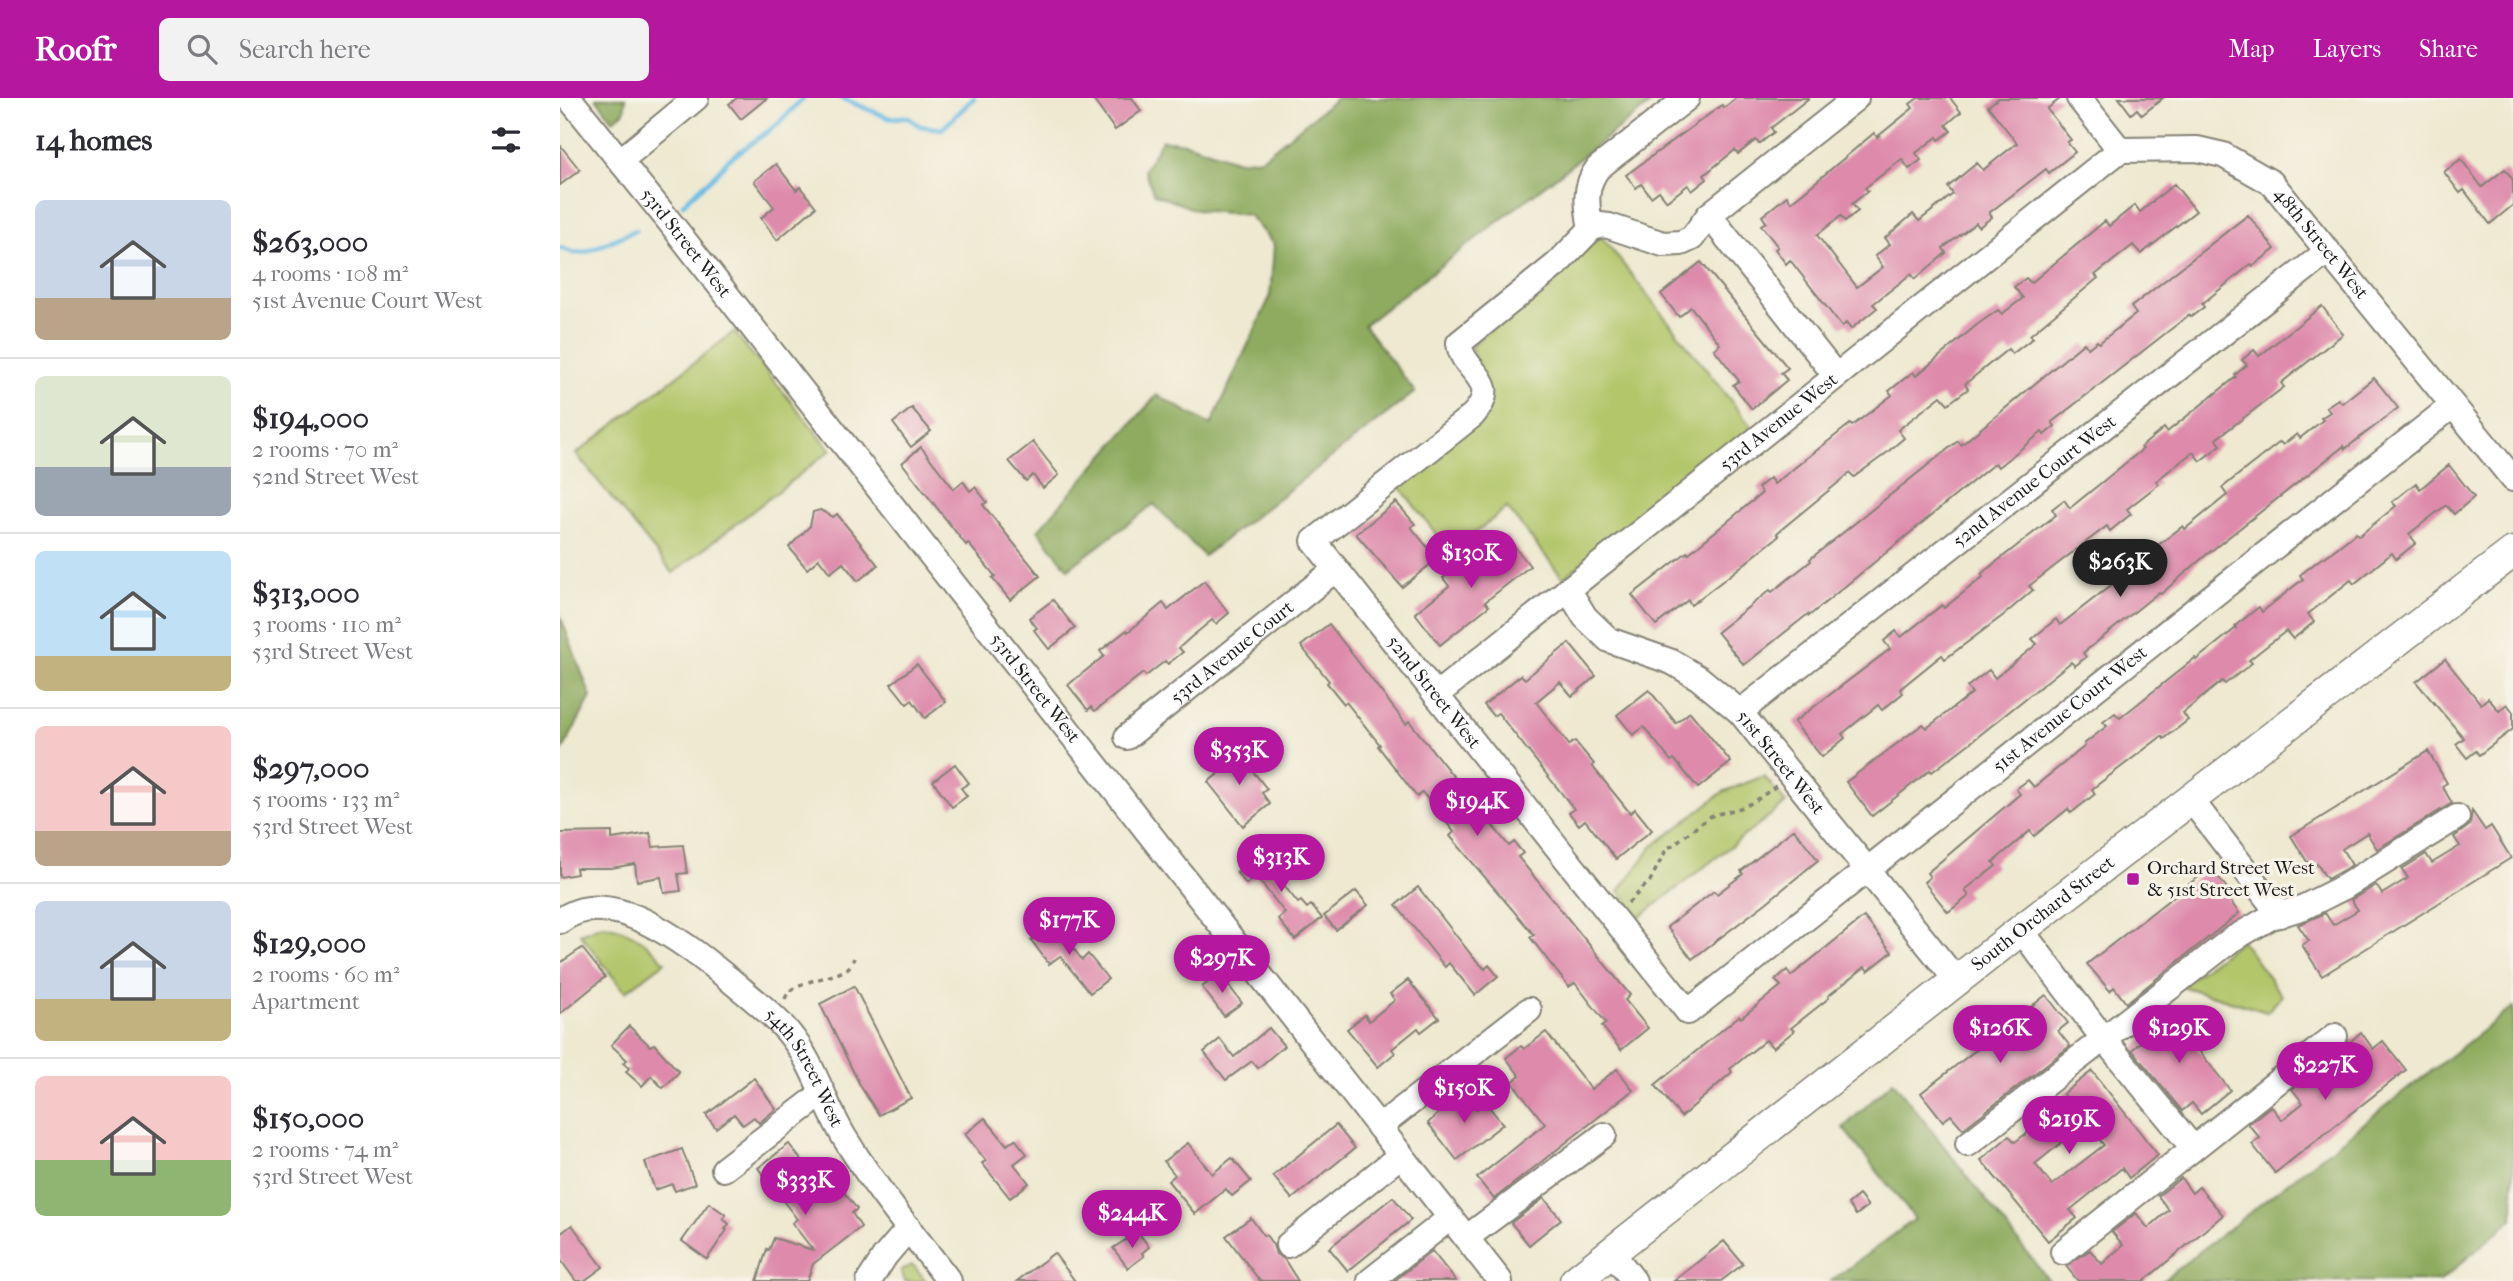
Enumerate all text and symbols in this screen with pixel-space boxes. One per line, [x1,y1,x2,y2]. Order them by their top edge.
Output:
search box [159,18,649,81]
text: Roofr [35,30,117,69]
icon: search [183,30,221,68]
text: Search here [239,34,371,65]
text: Map [2229,35,2275,63]
text: Layers [2313,35,2381,63]
text: Share [2419,35,2478,63]
icon: filters [487,121,525,159]
text: 14 homes [35,123,152,158]
street label: 48th Street West [2269,183,2373,304]
street label: 53rd Street West [636,184,736,302]
text: $263,000 [252,225,368,260]
icon: home [91,228,175,312]
text: 4 rooms · 108 m² [252,260,408,287]
text: 51st Avenue Court West [252,287,483,314]
street label: 53rd Avenue West [1715,368,1842,476]
text: $194,000 [252,401,369,436]
icon: home [91,404,175,488]
street label: 52nd Avenue Court West [1948,410,2121,552]
text: 2 rooms · 70 m² [252,436,398,463]
text: 52nd Street West [252,463,419,490]
pin: $130K [1422,531,1520,590]
text: $130K [1441,539,1501,566]
pin: $263K [2071,540,2169,599]
text: $263K [2088,548,2152,575]
text: $313,000 [252,576,360,611]
icon: home [91,579,175,663]
street label: 53rd Avenue Court [1166,596,1298,709]
text: 3 rooms · 110 m² [252,611,401,638]
street label: 53rd Street West [985,629,1085,747]
street label: 52nd Street West [1382,631,1486,753]
text: 53rd Street West [252,638,413,665]
street label: 51st Avenue Court West [1988,641,2152,777]
street label: 51st Street West [1732,706,1829,819]
pin: $353K [1190,728,1288,787]
text: $353K [1210,736,1268,763]
text: $297,000 [252,751,369,786]
icon: home [91,754,175,838]
pin: $194K [1428,778,1526,838]
text: 5 rooms · 133 m² [252,786,399,813]
text: $194K [1445,787,1509,814]
text: 53rd Street West [252,813,413,840]
pin: $313K [1232,834,1330,894]
text: $313K [1253,843,1309,870]
street label: South Orchard Street [1967,851,2119,976]
place label: Orchard Street West & 51st Street West [2147,857,2315,901]
marker: Orchard Street West & 51st Street West [2125,871,2141,887]
pin: $177K [1020,898,1118,957]
text: $177K [1039,906,1099,933]
text: $129,000 [252,926,366,961]
icon: home [91,929,175,1013]
pin: $297K [1173,936,1271,995]
text: $297K [1190,944,1254,971]
text: 2 rooms · 60 m² [252,961,399,988]
text: Apartment [252,988,360,1015]
street label: 54th Street West [760,1003,848,1131]
pin: $126K [1951,1006,2049,1065]
pin: $129K [2130,1006,2228,1065]
text: $126K [1969,1014,2031,1041]
text: $129K [2148,1014,2210,1041]
pin: $227K [2276,1042,2374,1102]
text: $227K [2293,1051,2357,1078]
pin: $150K [1415,1066,1513,1125]
text: $150K [1434,1074,1494,1101]
pin: $219K [2020,1096,2118,1156]
text: $150,000 [252,1101,364,1136]
icon: home [91,1104,175,1188]
text: $219K [2038,1105,2100,1132]
text: 2 rooms · 74 m² [252,1136,398,1163]
pin: $333K [756,1158,854,1217]
text: 53rd Street West [252,1163,413,1190]
text: $333K [776,1166,834,1193]
pin: $244K [1083,1190,1181,1250]
text: $244K [1098,1199,1166,1226]

